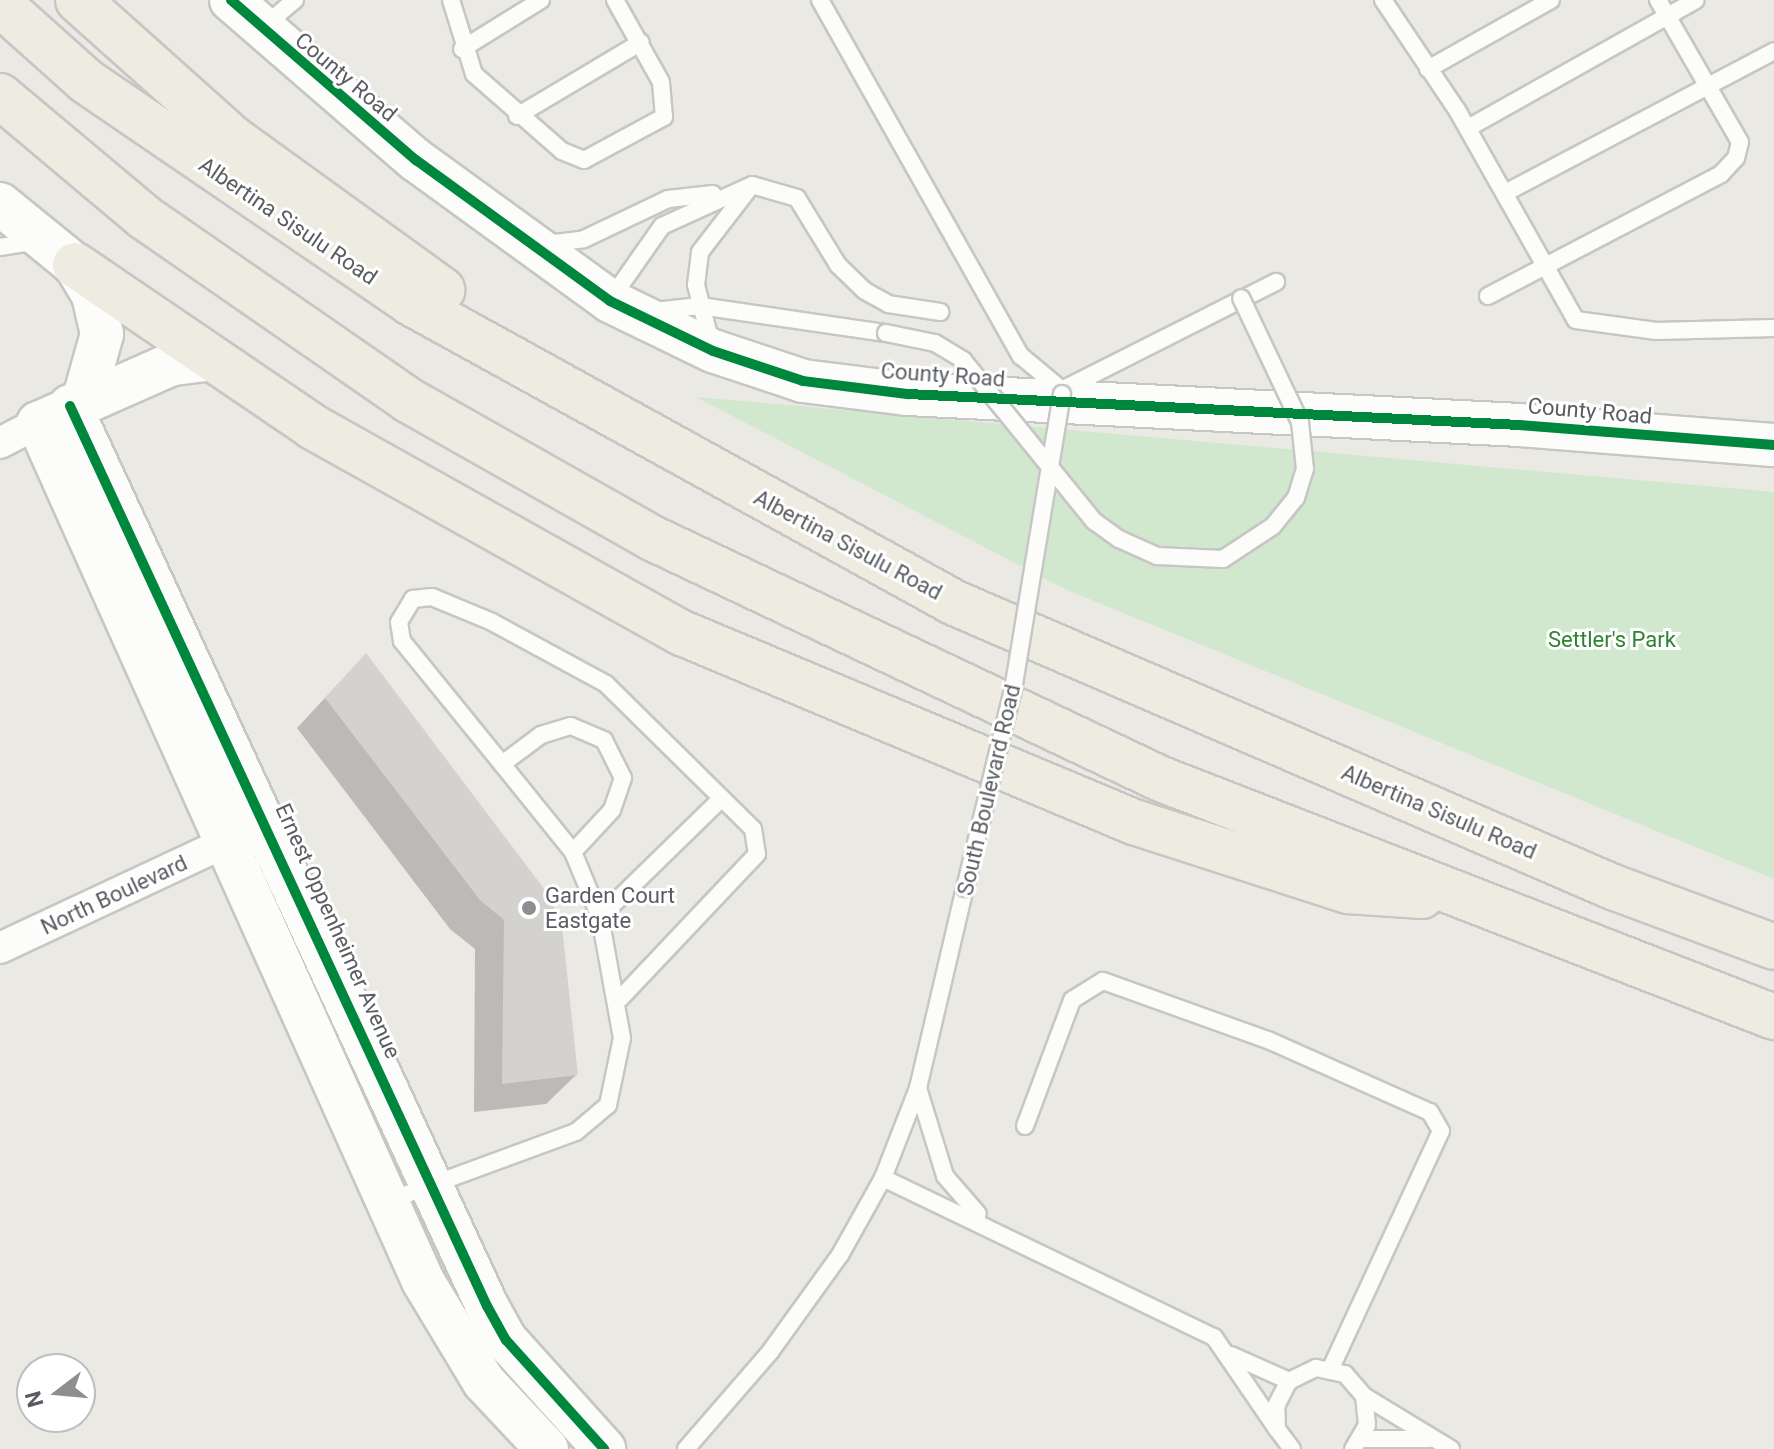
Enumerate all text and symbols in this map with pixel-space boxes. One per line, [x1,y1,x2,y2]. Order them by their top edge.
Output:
street label: County Road [290,27,402,127]
street label: Albertina Sisulu Road [194,152,382,290]
street label: County Road [880,357,1006,393]
street label: County Road [1527,392,1653,430]
street label: Albertina Sisulu Road [749,484,947,606]
park label: Settler's Park [1548,627,1676,653]
street label: South Boulevard Road [952,682,1026,898]
street label: Albertina Sisulu Road [1338,759,1540,865]
street label: Ernest Oppenheimer Avenue [270,799,406,1063]
street label: North Boulevard [37,850,191,940]
place label: Garden Court Eastgate [545,882,675,934]
marker: Garden Court Eastgate [520,899,538,917]
north arrow [16,1353,96,1433]
text: N [20,1388,49,1410]

